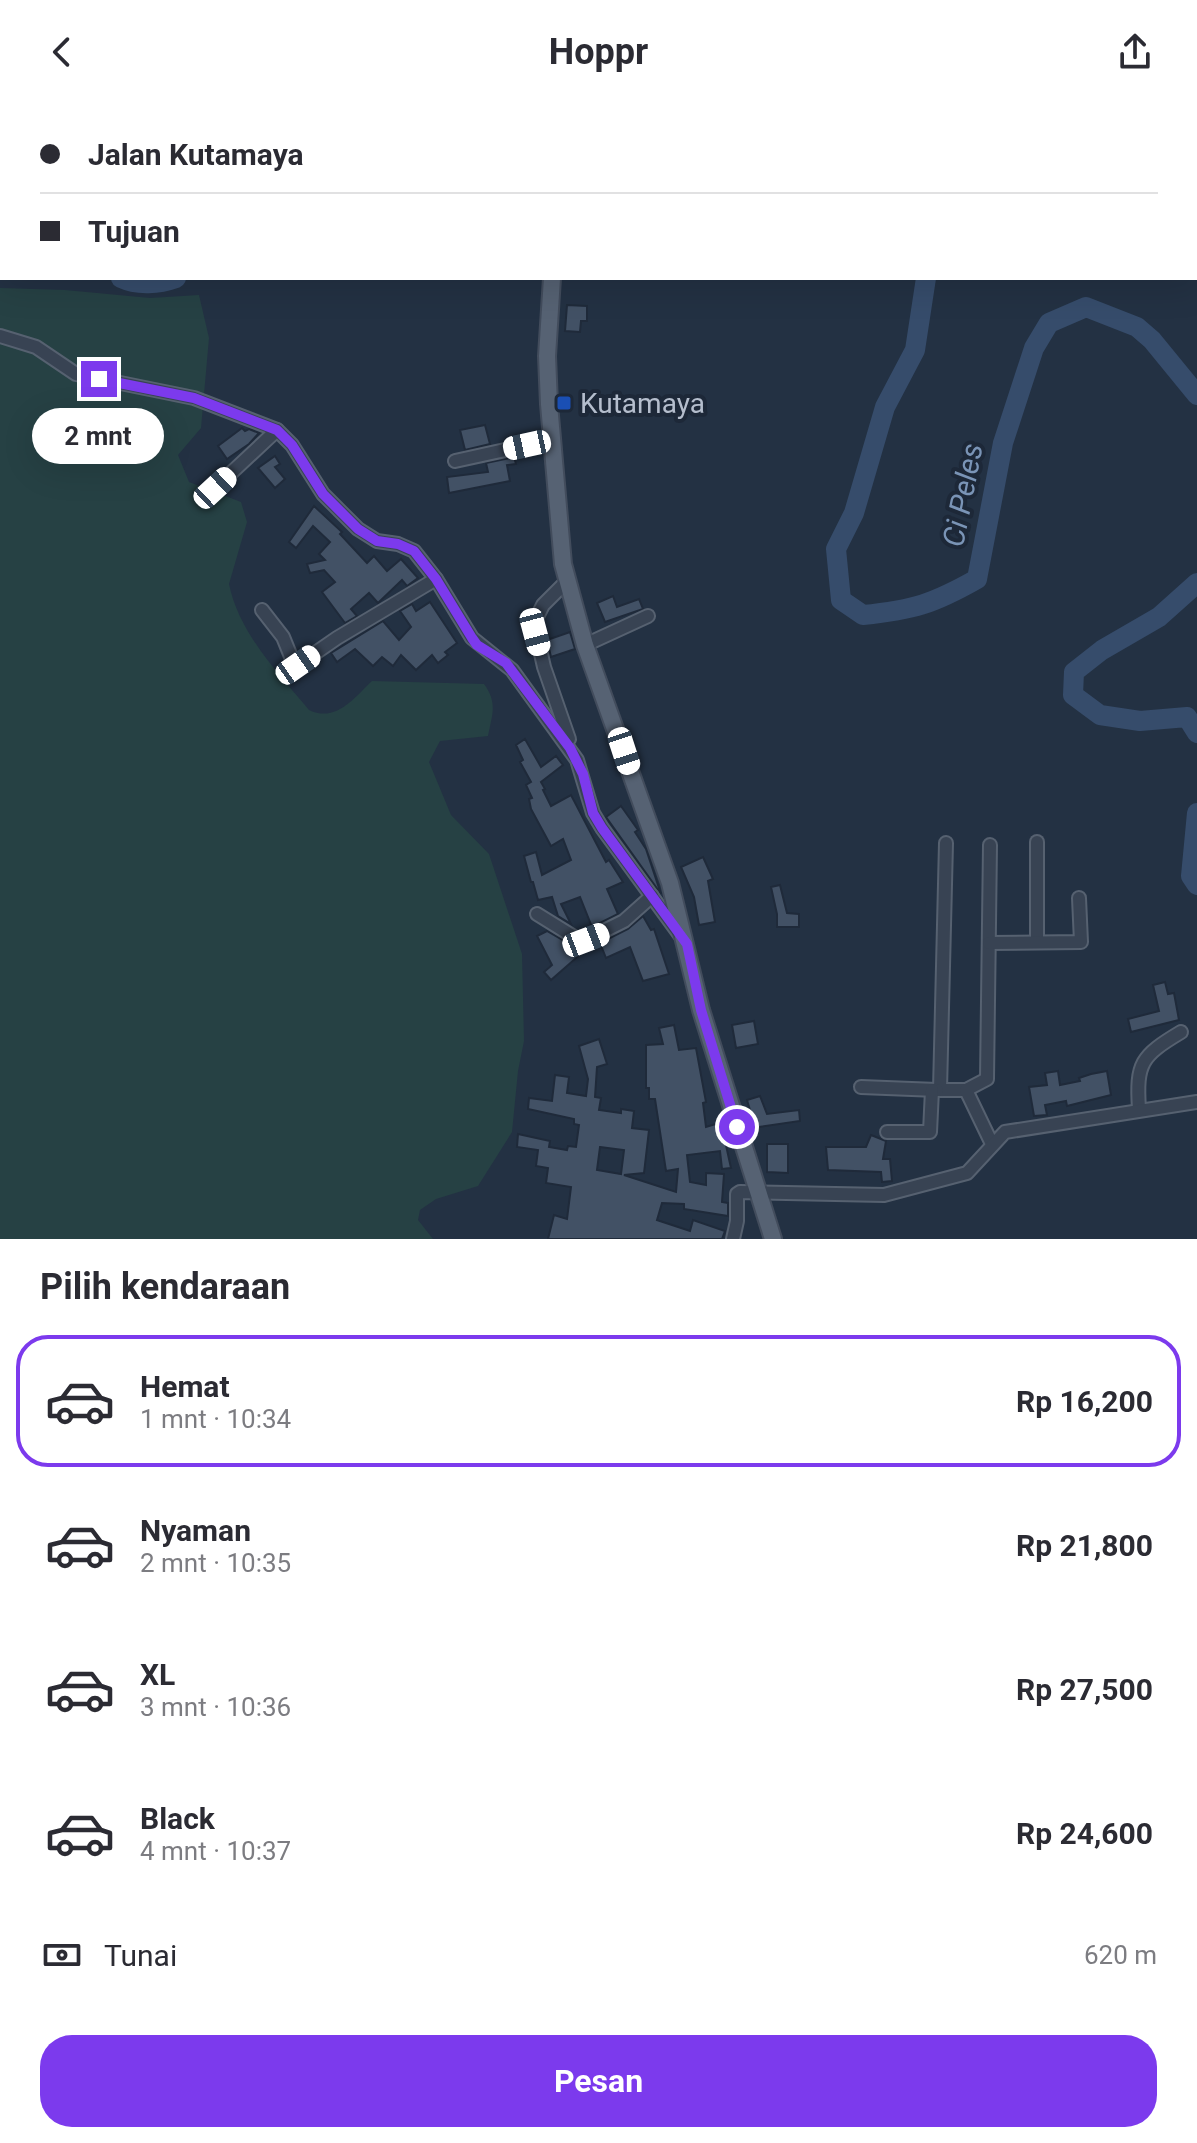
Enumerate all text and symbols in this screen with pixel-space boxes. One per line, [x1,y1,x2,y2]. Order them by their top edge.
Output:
icon: back [40,30,84,74]
icon: share [1113,30,1157,74]
text: Hoppr [549,31,648,73]
text: Jalan Kutamaya [88,137,304,172]
text: Tujuan [88,214,180,249]
route end [81,361,117,397]
place label: Kutamaya [580,387,705,420]
marker: Kutamaya [555,394,573,412]
callout: 2 mnt [33,407,165,463]
text: 2 mnt [64,421,132,451]
car [501,428,553,462]
water label: Ci Peles [935,440,990,550]
car [189,463,241,513]
car [517,606,553,658]
car [271,641,325,689]
car [605,724,643,778]
car [559,920,613,960]
route start [719,1109,755,1145]
text: Pilih kendaraan [40,1266,290,1308]
icon: car [44,1365,116,1437]
text: Hemat [140,1369,230,1404]
text: Rp 16,200 [1016,1384,1153,1419]
text: 1 mnt · 10:34 [140,1404,291,1434]
icon: car [44,1509,116,1581]
text: Nyaman [140,1513,251,1548]
text: Rp 21,800 [1016,1528,1153,1563]
text: 2 mnt · 10:35 [140,1548,291,1578]
icon: car [44,1653,116,1725]
text: XL [140,1657,175,1692]
text: Rp 27,500 [1016,1672,1153,1707]
text: 3 mnt · 10:36 [140,1692,291,1722]
icon: car [44,1797,116,1869]
text: Black [140,1801,215,1836]
text: Rp 24,600 [1016,1816,1153,1851]
text: 4 mnt · 10:37 [140,1836,291,1866]
icon: cash [40,1933,84,1977]
text: Tunai [104,1938,177,1973]
text: 620 m [1084,1940,1157,1970]
button: Pesan [40,2035,1157,2127]

